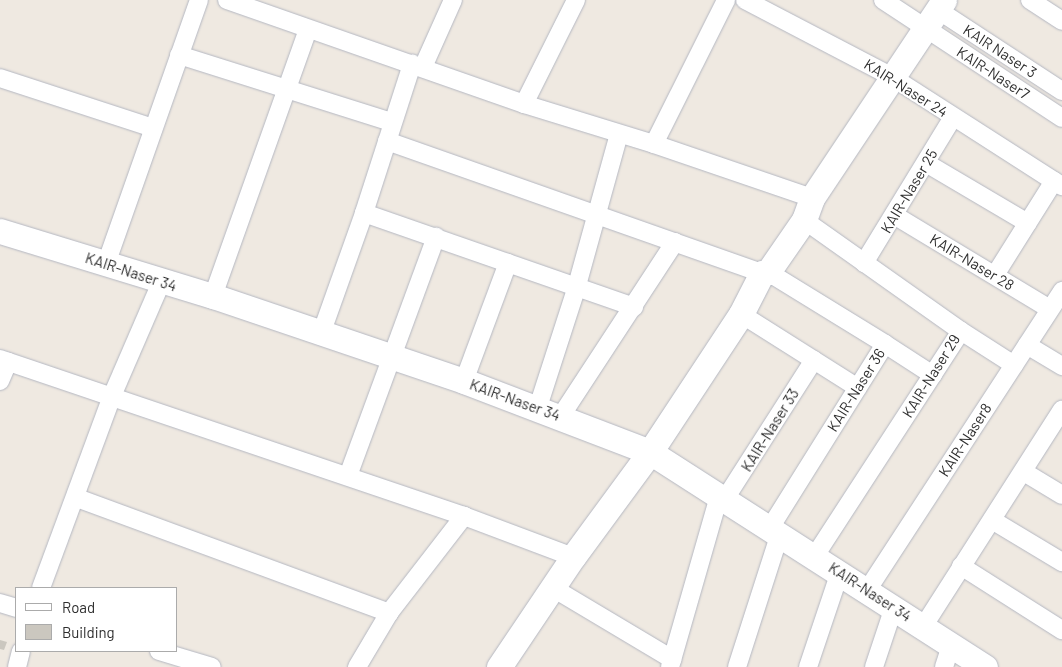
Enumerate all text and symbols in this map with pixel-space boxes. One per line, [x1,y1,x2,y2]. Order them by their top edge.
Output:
street label: KAIR Naser 3 [960,21,1040,81]
street label: KAIR-Naser7 [953,43,1033,103]
street label: KAIR-Naser 24 [861,55,951,121]
street label: KAIR-Naser 25 [877,146,941,236]
street label: KAIR-Naser 28 [927,230,1017,294]
street label: KAIR-Naser 34 [83,249,179,295]
street label: KAIR-Naser 29 [898,331,964,421]
street label: KAIR-Naser 36 [823,345,889,435]
street label: KAIR-Naser 34 [467,375,563,425]
street label: KAIR-Naser 33 [737,385,803,475]
street label: KAIR-Naser8 [935,400,995,480]
street label: KAIR-Naser 34 [825,559,915,625]
legend [15,587,178,652]
text: Road [62,598,95,616]
text: Building [62,623,115,641]

